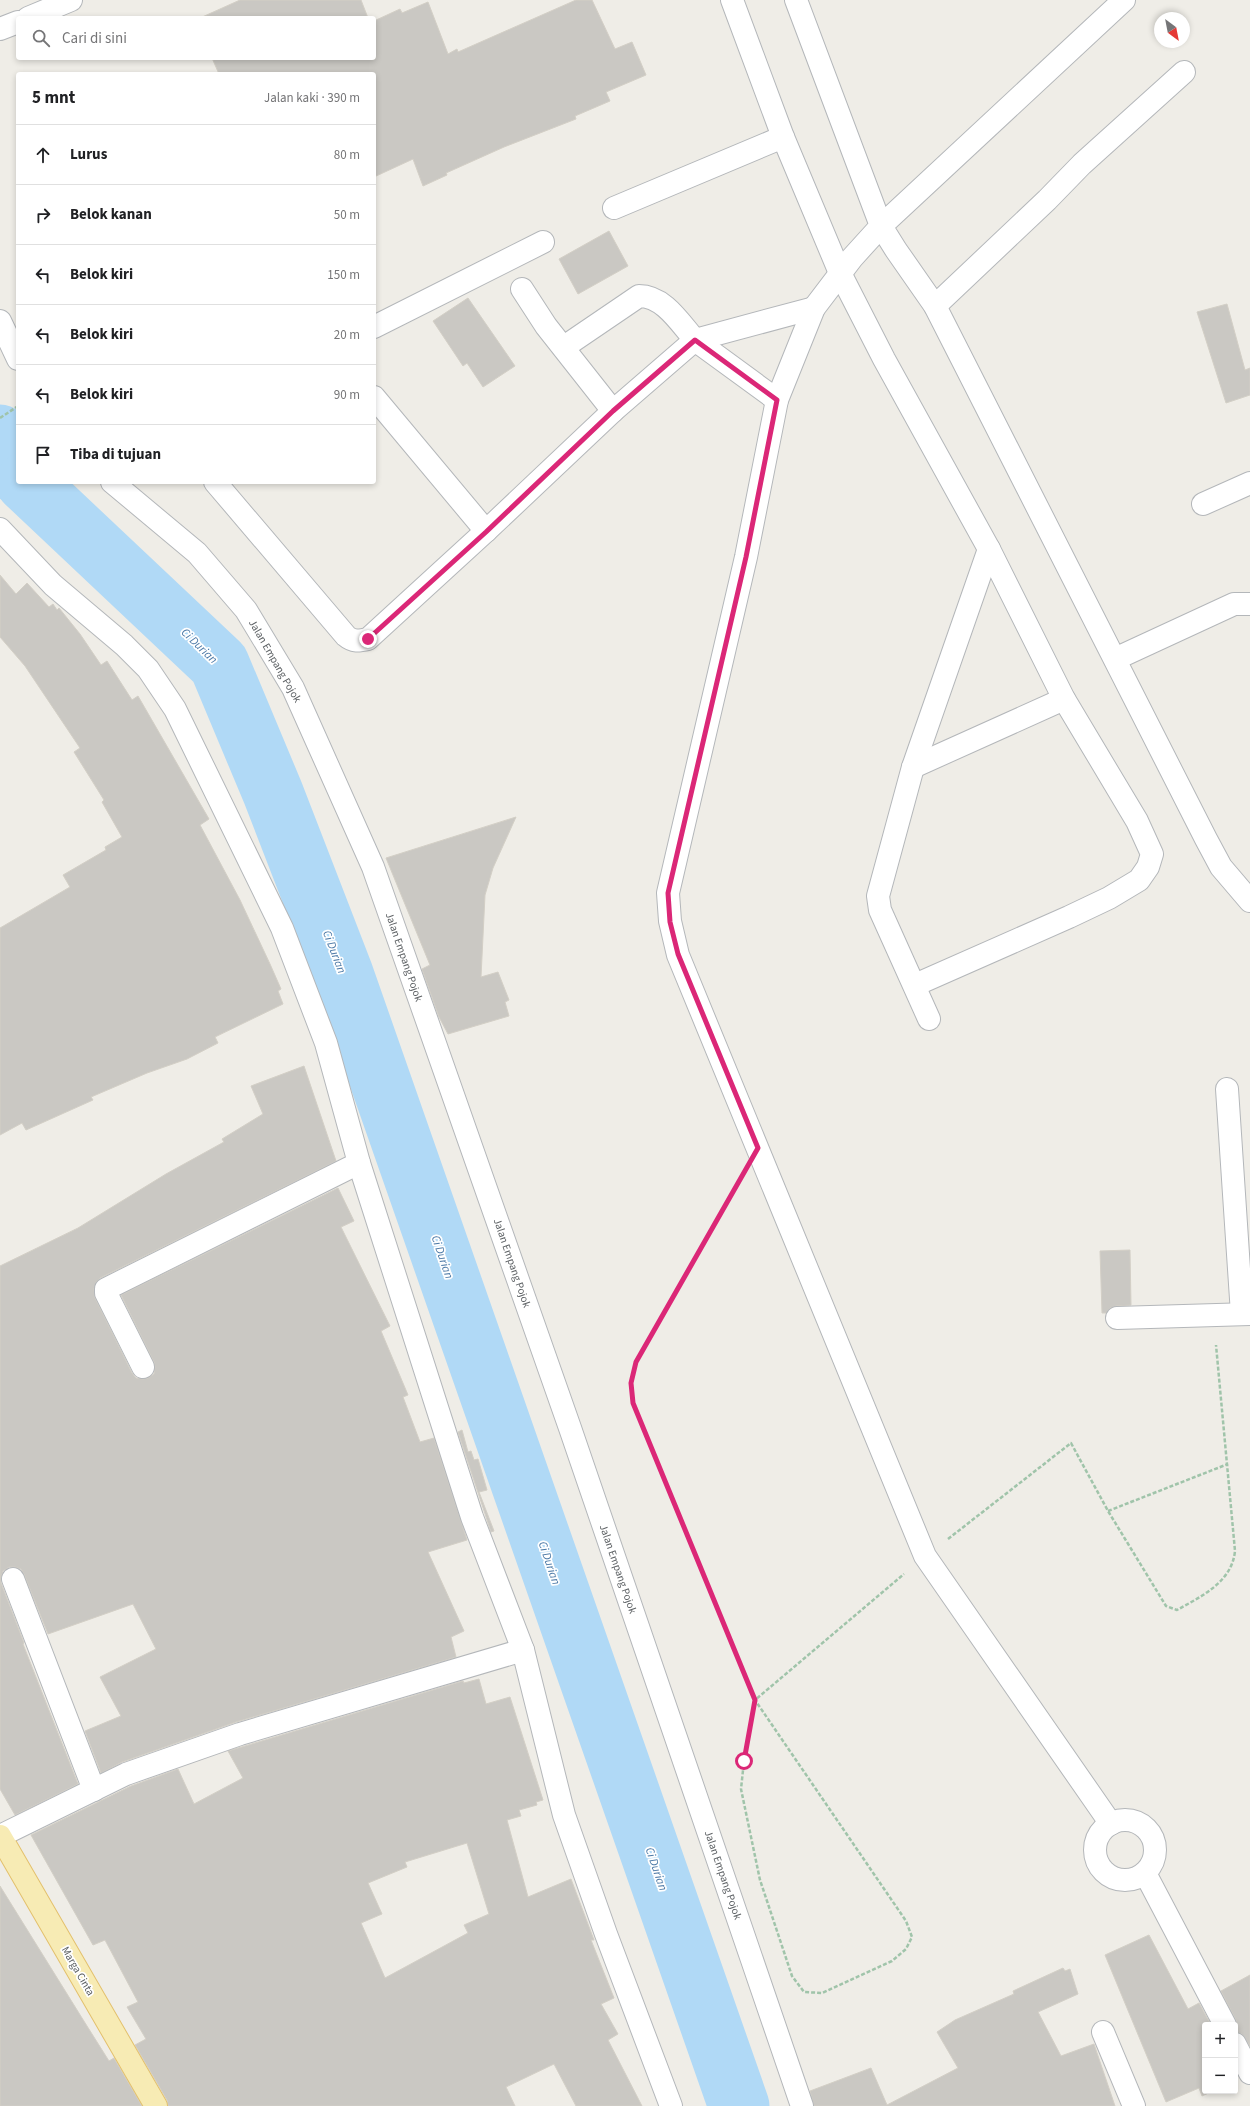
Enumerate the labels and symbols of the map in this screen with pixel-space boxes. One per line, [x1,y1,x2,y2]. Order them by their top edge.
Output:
north arrow [1154,12,1190,48]
street label: Jalan Empang Pojok [245,617,305,706]
water label: Ci Durian [177,624,221,668]
route end [359,630,377,648]
street label: Jalan Empang Pojok [382,910,427,1004]
water label: Ci Durian [318,928,350,976]
street label: Jalan Empang Pojok [490,1216,535,1310]
water label: Ci Durian [427,1233,457,1281]
street label: Jalan Empang Pojok [596,1522,641,1616]
water label: Ci Durian [534,1539,564,1587]
route start [735,1752,753,1770]
street label: Jalan Empang Pojok [701,1828,746,1922]
water label: Ci Durian [641,1845,671,1893]
street label: Marga Cinta [58,1944,98,1998]

